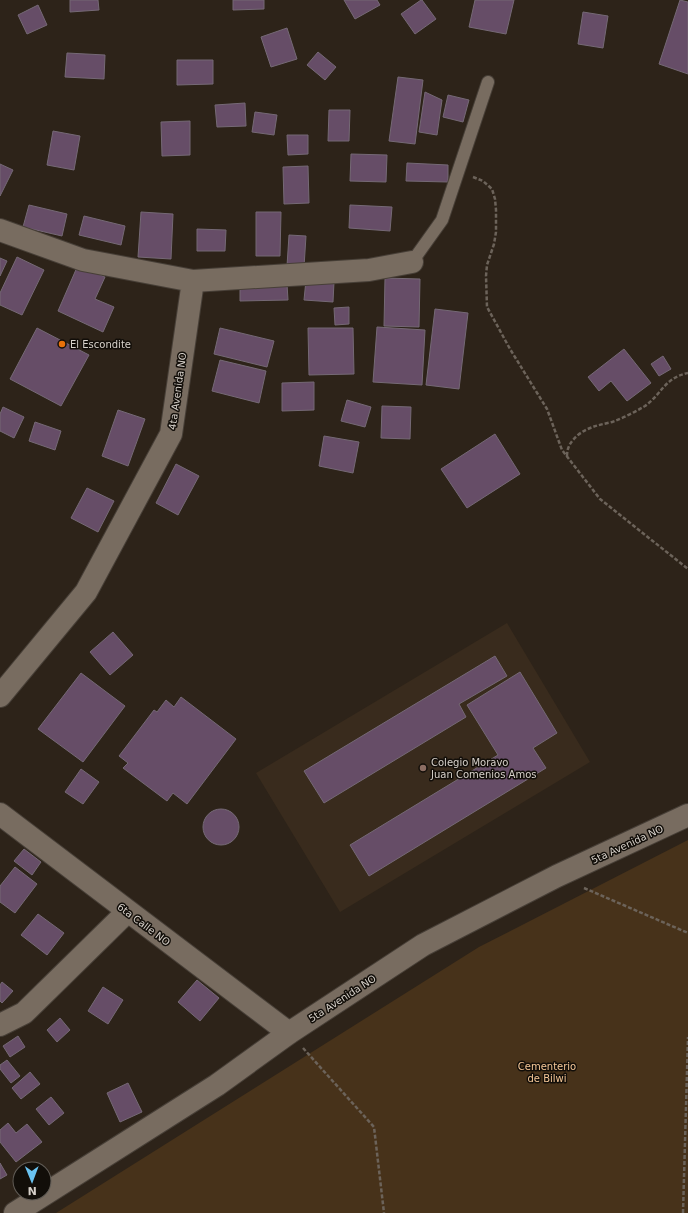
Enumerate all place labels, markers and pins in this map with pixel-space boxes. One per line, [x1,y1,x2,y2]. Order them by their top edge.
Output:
marker: El Escondite [57,339,67,349]
place label: El Escondite [70,339,131,350]
place label: Colegio Moravo Juan Comenios Amos [430,757,536,780]
marker: Colegio Moravo Juan Comenios Amos [418,763,428,773]

